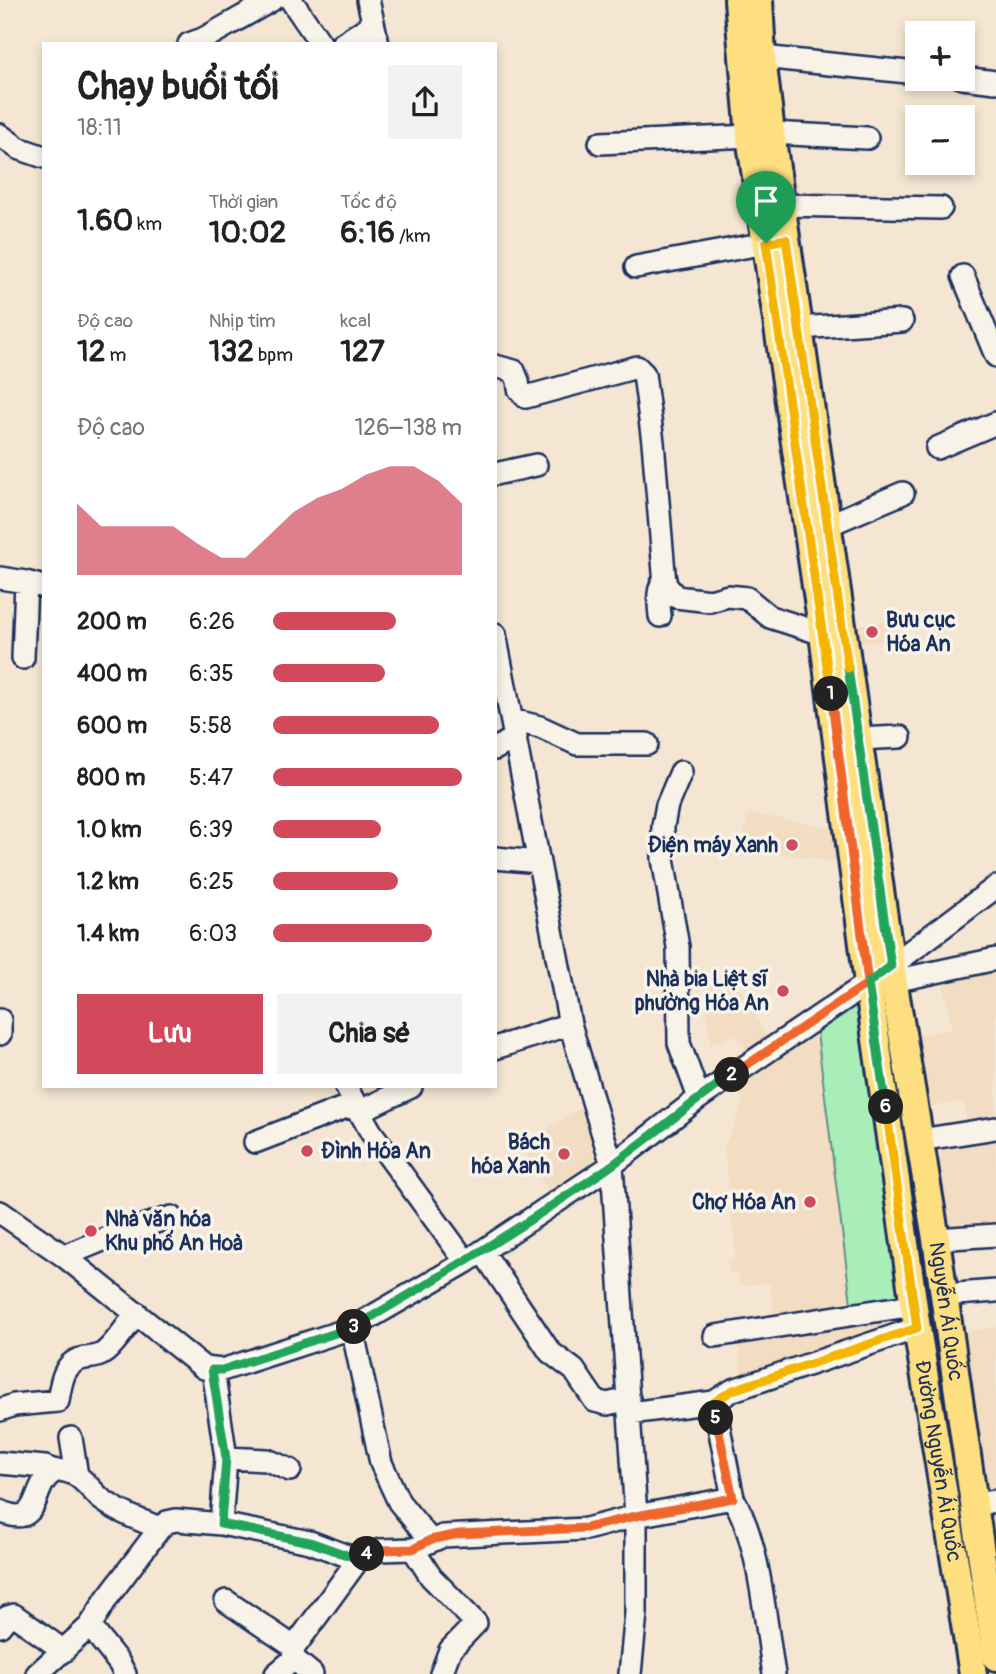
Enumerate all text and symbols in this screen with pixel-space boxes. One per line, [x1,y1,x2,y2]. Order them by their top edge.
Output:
map controls [905,21,975,175]
button: + [905,21,975,91]
text: Chạy buổi tối [77,63,278,111]
button: share [388,65,462,139]
button: − [905,105,975,175]
text: 18:11 [77,113,122,142]
pin [736,171,796,243]
icon: arrive [747,182,785,220]
text: Thời gian [209,190,278,214]
text: Tốc độ [340,190,397,214]
text: 1.60 [77,202,133,239]
text: km [133,212,162,236]
text: 10:02 [209,214,286,251]
text: 6:16 [340,214,395,251]
text: /km [395,224,431,248]
text: Độ cao [77,309,133,333]
text: Nhịp tim [209,309,276,333]
text: kcal [340,309,371,333]
text: 12 [77,333,106,370]
text: 132 [209,333,254,370]
text: 127 [340,333,385,370]
text: m [106,343,127,367]
text: bpm [254,343,293,367]
text: Độ cao [77,413,145,442]
text: 126–138 m [354,413,462,442]
text: 200 m [77,607,147,636]
text: 6:26 [189,607,235,636]
place label: Bưu cục Hóa An [886,607,956,658]
marker: Bưu cục Hóa An [864,624,880,640]
text: 400 m [77,659,147,688]
text: 6:35 [189,659,234,688]
pin: 1 [814,676,848,712]
text: 1 [827,681,834,705]
text: 600 m [77,711,147,740]
text: 5:58 [189,711,232,740]
text: 800 m [77,763,145,792]
text: 5:47 [189,763,233,792]
text: 1.0 km [77,815,142,844]
text: 6:39 [189,815,233,844]
place label: Điện máy Xanh [648,832,778,859]
marker: Điện máy Xanh [784,837,800,853]
text: 1.2 km [77,867,139,896]
text: 6:25 [189,867,234,896]
text: 1.4 km [77,919,139,948]
text: 6:03 [189,919,237,948]
place label: Nhà bia Liệt sĩ phường Hóa An [635,966,769,1017]
marker: Nhà bia Liệt sĩ phường Hóa An [775,983,791,999]
button: Lưu [77,994,263,1074]
button: Chia sẻ [277,994,462,1074]
pin: 2 [714,1058,750,1092]
text: 2 [726,1062,737,1086]
pin: 6 [868,1090,903,1124]
text: 6 [880,1094,891,1118]
place label: Bách hóa Xanh [472,1129,550,1180]
place label: Đình Hóa An [321,1138,431,1165]
marker: Đình Hóa An [299,1143,315,1159]
marker: Bách hóa Xanh [556,1146,572,1162]
place label: Chợ Hóa An [692,1189,796,1216]
marker: Chợ Hóa An [802,1194,818,1210]
place label: Nhà văn hóa Khu phố An Hoà [105,1206,243,1257]
marker: Nhà văn hóa Khu phố An Hoà [83,1223,99,1239]
street label: Nguyễn Ái Quốc [923,1240,970,1383]
pin: 3 [336,1310,372,1344]
text: 3 [348,1314,359,1338]
street label: Đường Nguyễn Ái Quốc [909,1358,968,1564]
pin: 5 [698,1400,734,1436]
text: 5 [710,1405,721,1429]
pin: 4 [350,1536,384,1572]
text: 4 [361,1541,372,1565]

